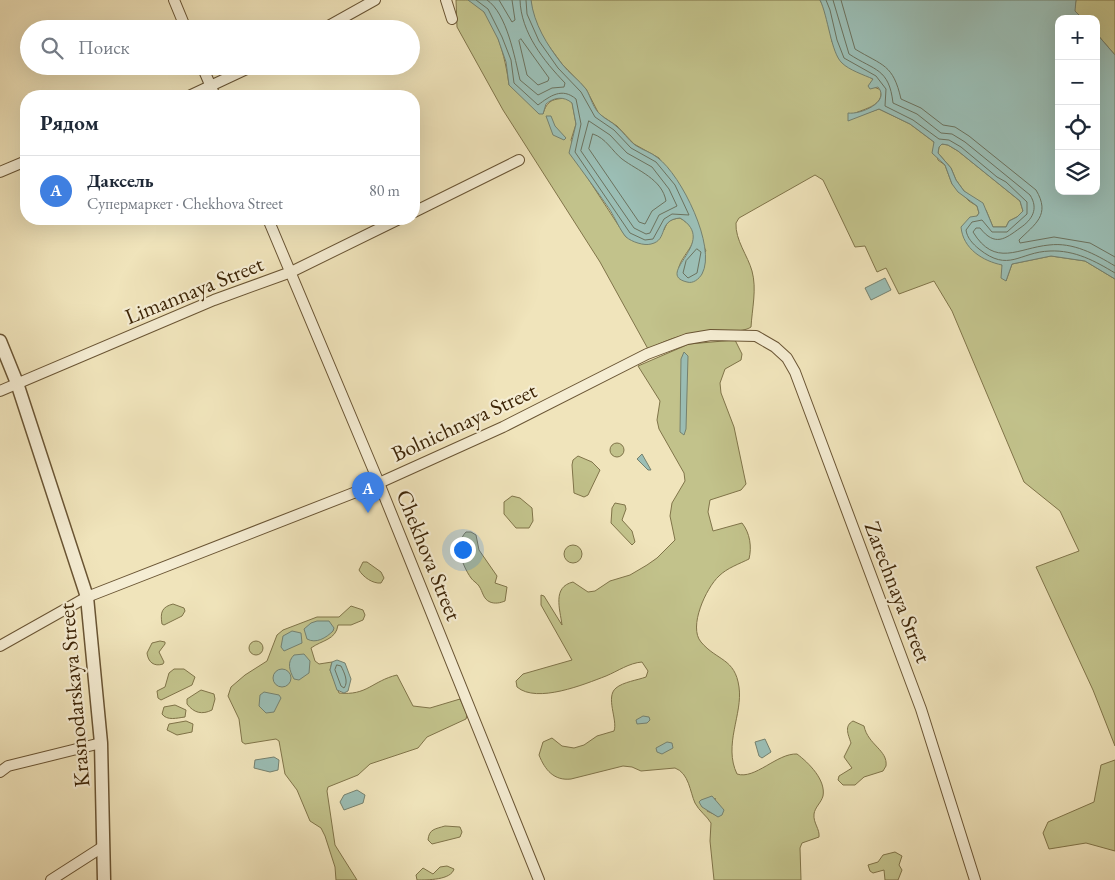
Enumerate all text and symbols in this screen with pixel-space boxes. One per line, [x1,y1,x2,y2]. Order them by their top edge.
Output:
map controls [1055,15,1100,195]
button: + [1055,15,1100,60]
search box [20,20,420,75]
icon: search [38,34,66,62]
text: Поиск [78,35,130,60]
button: − [1055,60,1100,105]
button: locate [1055,105,1100,150]
text: Рядом [40,109,99,136]
button: layers [1055,150,1100,195]
text: Даксель [87,168,154,193]
text: A [50,180,62,201]
text: 80 m [369,180,400,201]
text: Супермаркет · Chekhova Street [87,193,283,214]
street label: Limannaya Street [121,249,268,331]
street label: Bolnichnaya Street [387,376,541,468]
pin: A [352,472,384,513]
street label: Chekhova Street [390,485,468,625]
street label: Zarechnaya Street [858,517,938,667]
your location [450,537,476,563]
street label: Krasnodarskaya Street [51,602,96,788]

